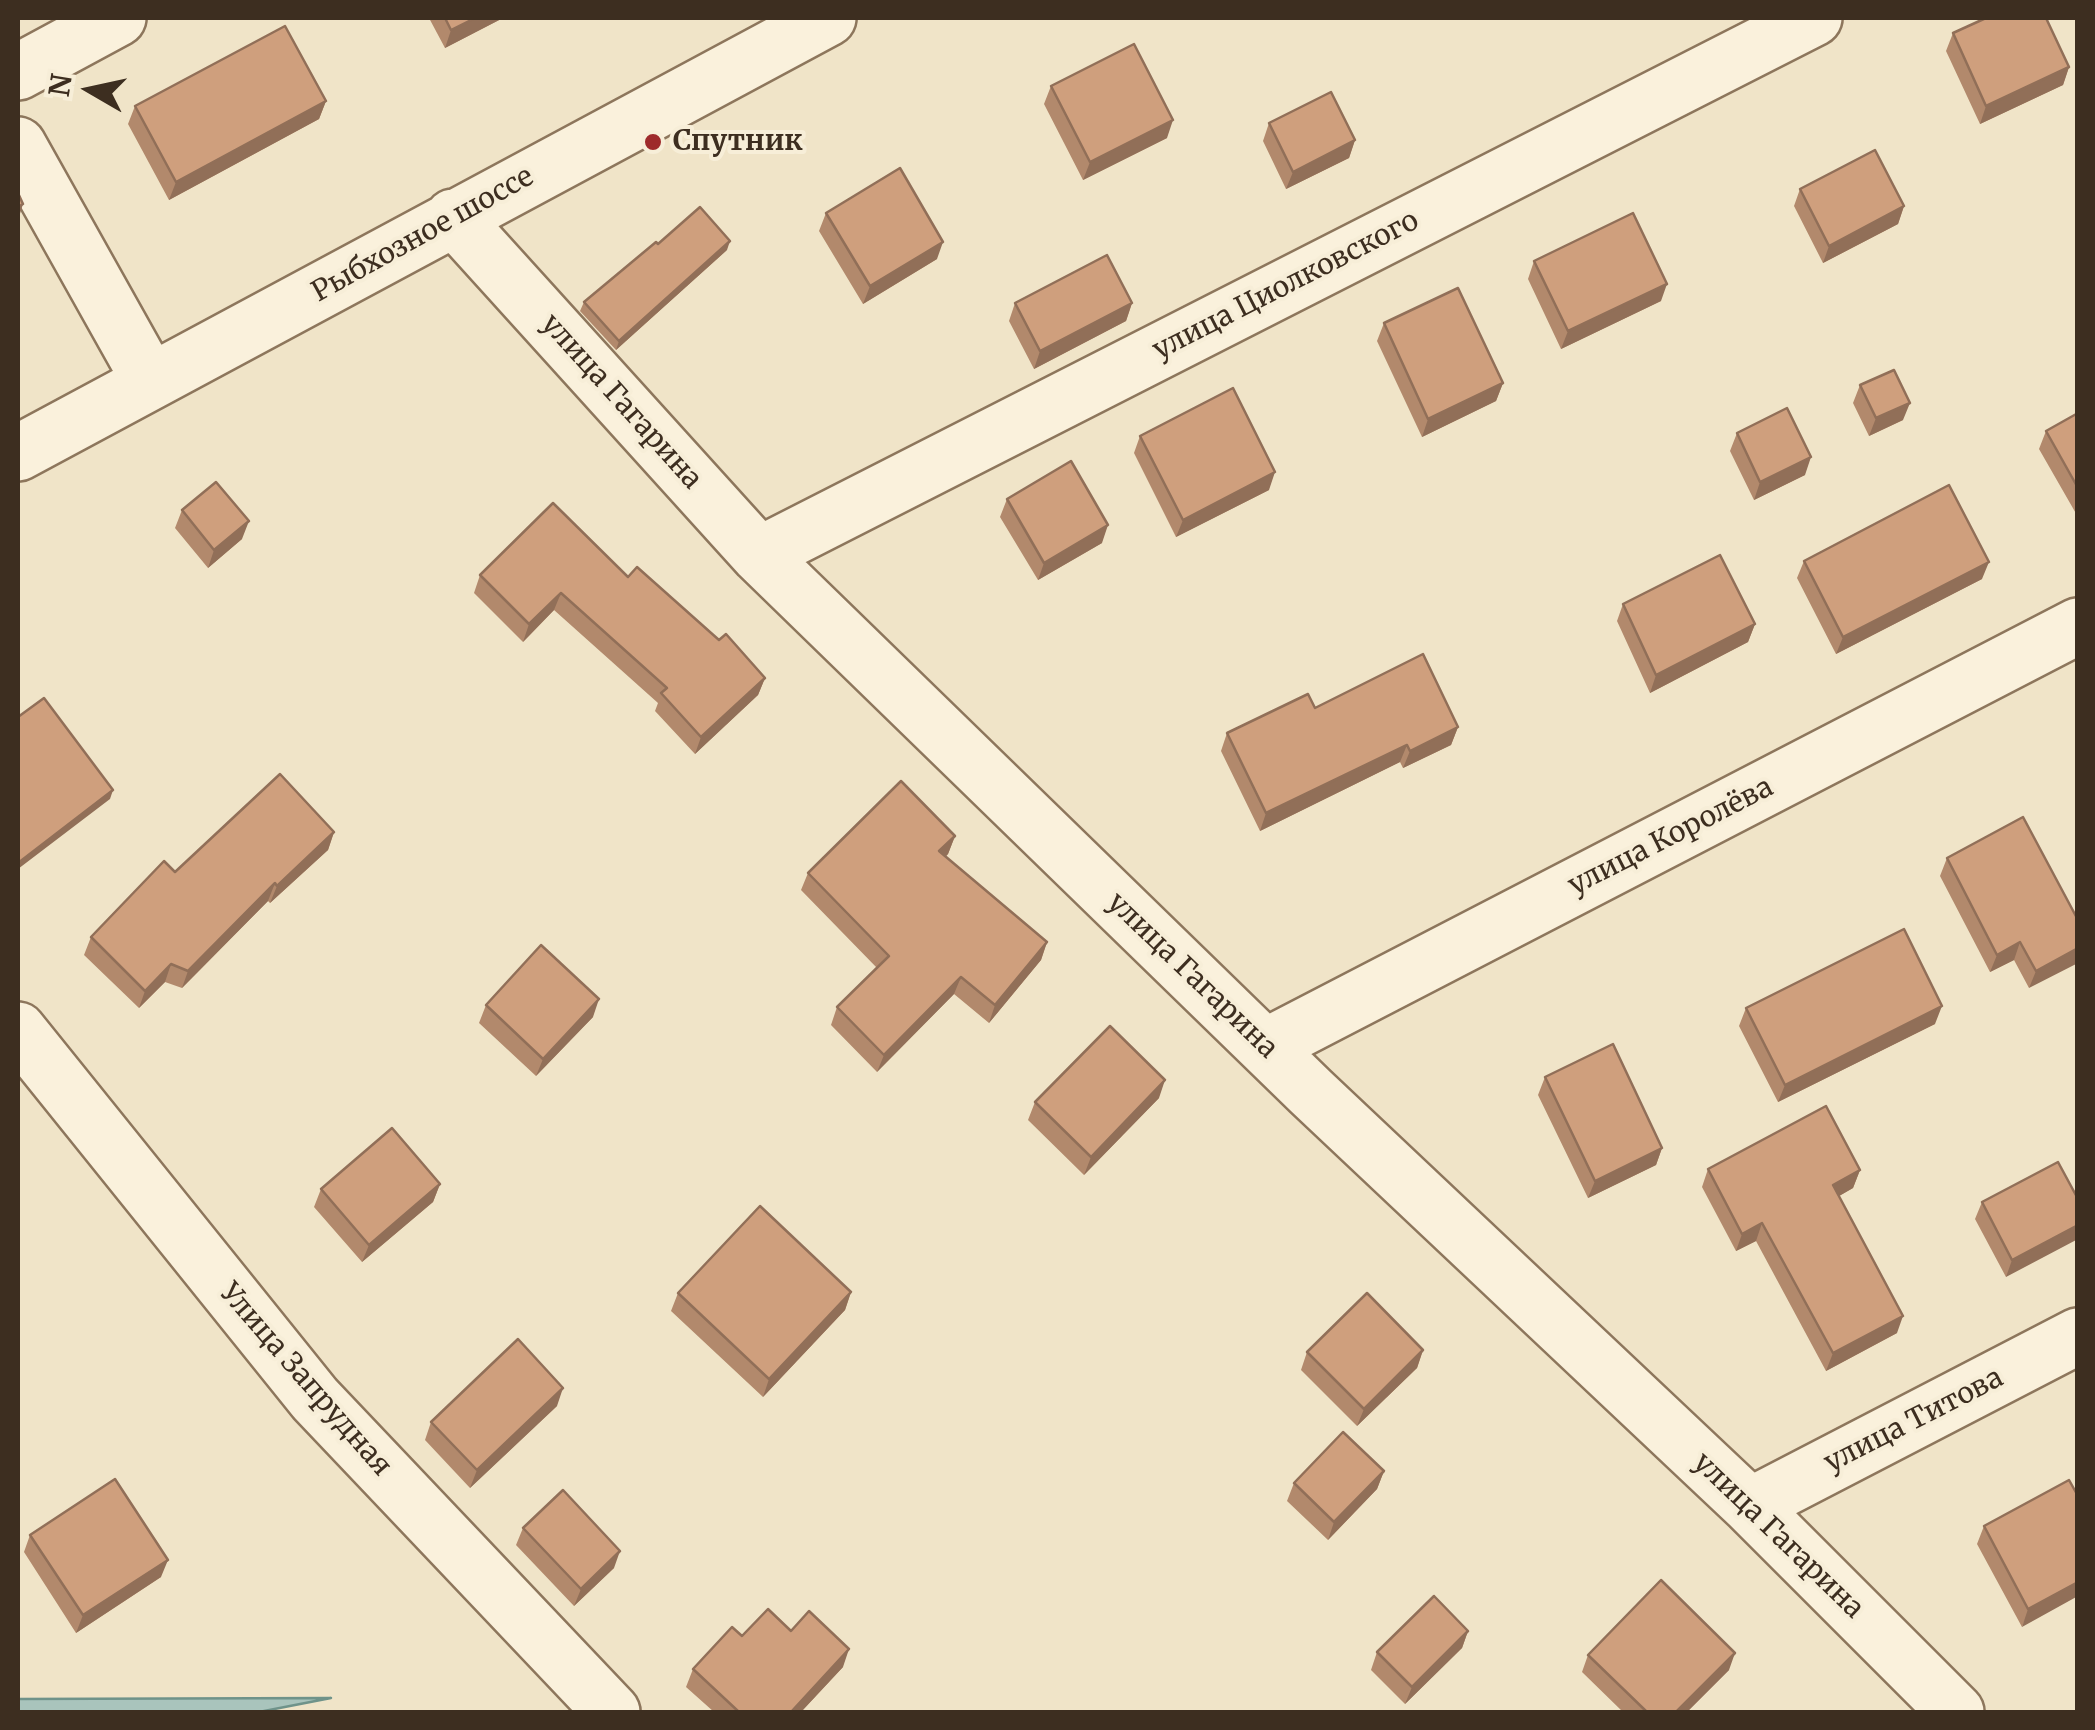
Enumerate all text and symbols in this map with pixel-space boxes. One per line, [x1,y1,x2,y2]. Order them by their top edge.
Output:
north arrow [40,40,140,140]
text: N [41,72,80,99]
place label: Спутник [673,125,803,159]
marker: Спутник [642,131,664,153]
street label: Рыбхозное шоссе [306,160,540,310]
street label: улица Циолковского [1147,204,1425,368]
street label: улица Гагарина [534,308,708,496]
street label: улица Королёва [1563,771,1779,903]
street label: улица Гагарина [1100,886,1284,1066]
street label: Улица Запрудная [212,1277,398,1483]
street label: улица Титова [1819,1362,2009,1480]
street label: улица Гагарина [1686,1446,1870,1626]

